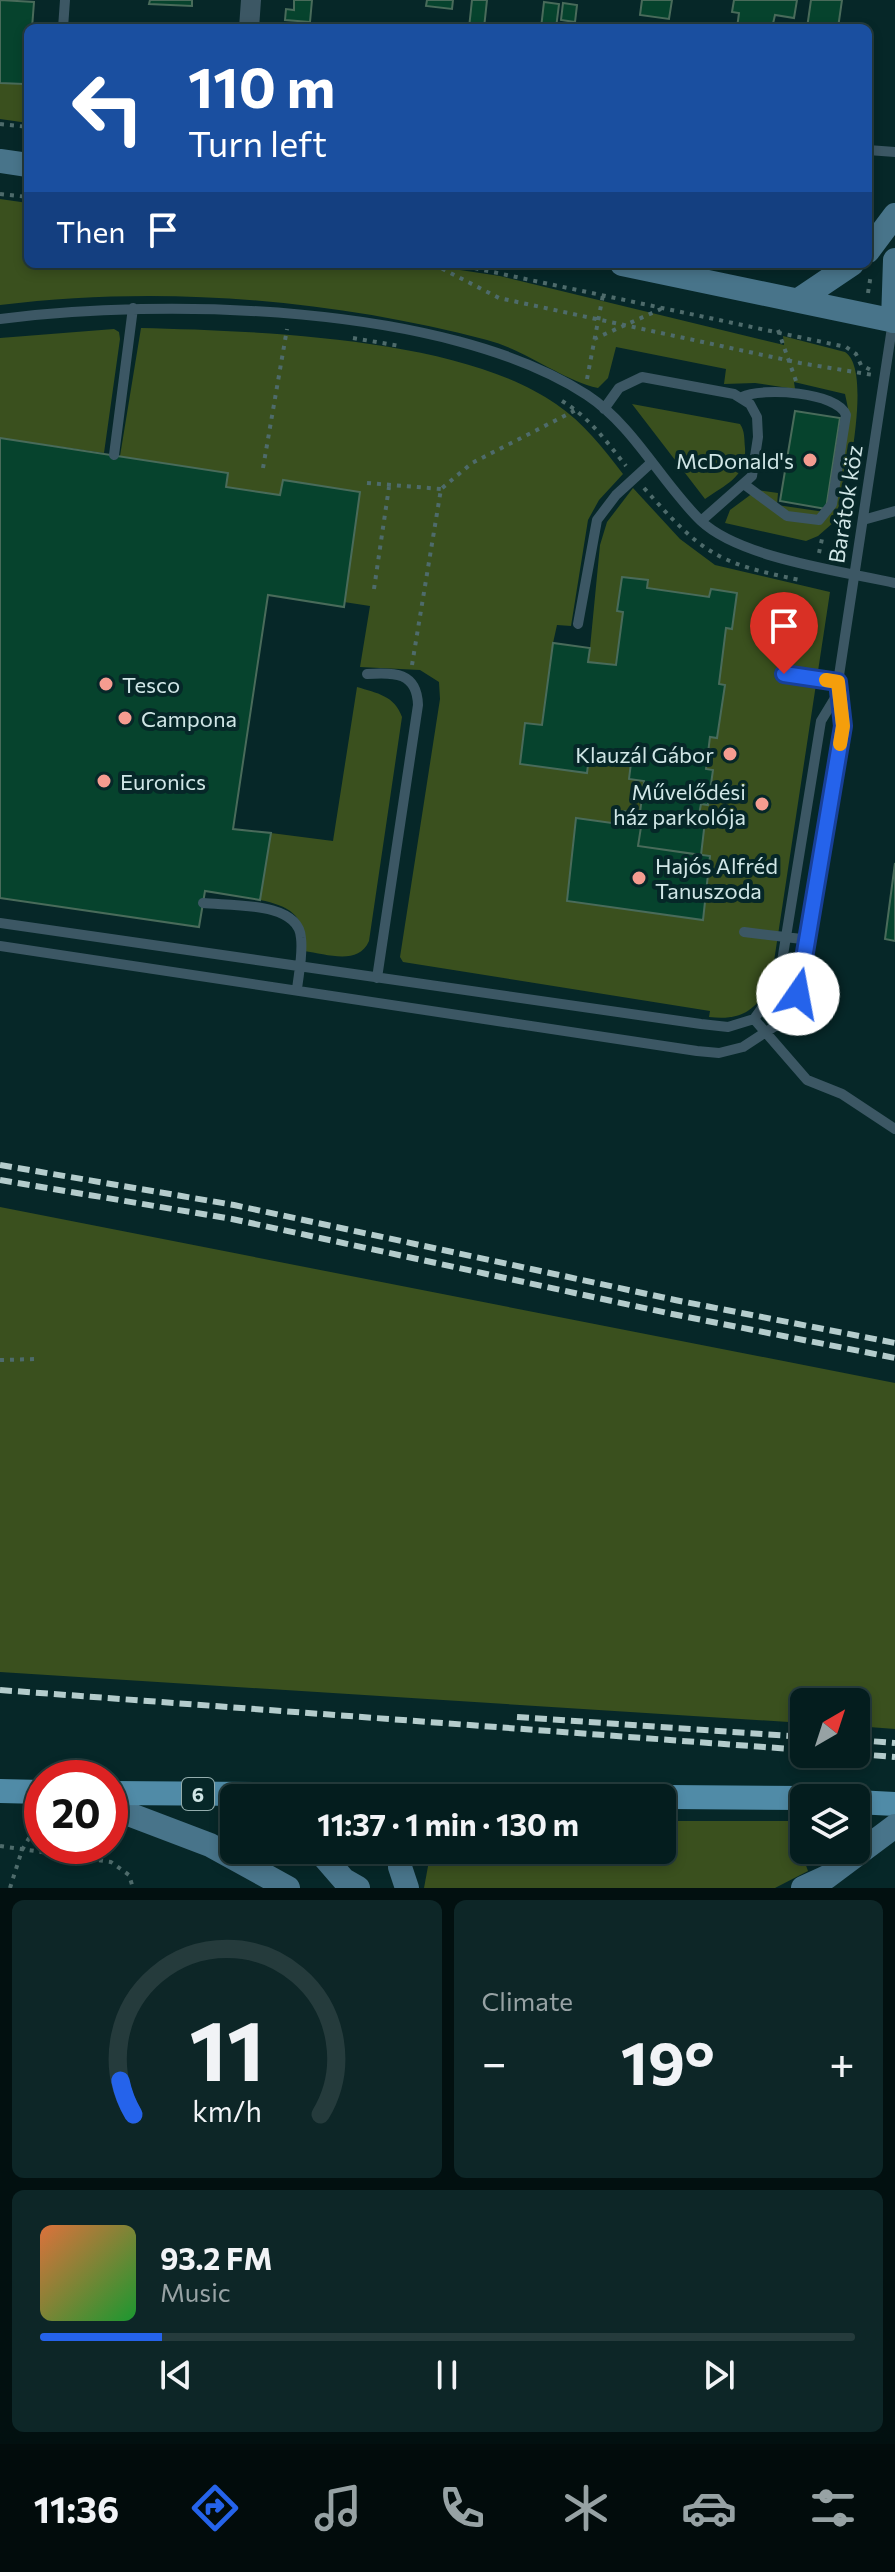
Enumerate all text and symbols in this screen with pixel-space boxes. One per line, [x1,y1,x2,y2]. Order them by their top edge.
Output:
text: 110 m [188,51,335,120]
icon: left [56,56,160,160]
text: Turn left [188,120,327,164]
icon: arrive [141,208,185,252]
text: Then [56,212,125,249]
street label: Barátok köz [822,443,868,565]
place label: McDonald's [676,447,794,474]
marker: McDonald's [801,451,819,469]
pin [750,592,818,674]
icon: arrive [762,604,806,648]
place label: Tesco [122,671,180,698]
marker: Tesco [97,675,115,693]
place label: Campona [141,705,237,732]
marker: Campona [116,709,134,727]
place label: Klauzál Gábor [575,741,714,768]
marker: Klauzál Gábor [721,745,739,763]
place label: Euronics [120,768,206,795]
marker: Euronics [95,772,113,790]
place label: Művelődési ház parkolója [613,778,746,830]
marker: Művelődési ház parkolója [753,795,771,813]
place label: Hajós Alfréd Tanuszoda [655,852,778,904]
marker: Hajós Alfréd Tanuszoda [630,869,648,887]
position arrow [756,952,840,1036]
north arrow [790,1688,870,1768]
map controls [790,1688,870,1864]
speed limit sign: 20 [24,1760,128,1864]
road number: 6 [182,1778,214,1810]
button: layers [790,1784,870,1864]
text: 11:37 · 1 min · 130 m [317,1805,579,1842]
text: Climate [482,1985,573,2016]
text: 11 [189,1996,264,2098]
text: 19° [621,2024,715,2097]
text: − [482,2034,507,2088]
text: + [829,2034,855,2088]
text: km/h [192,2093,262,2128]
text: 93.2 FM [160,2239,272,2276]
text: Music [160,2276,231,2307]
icon: previous [154,2353,198,2397]
icon: pause [425,2353,469,2397]
icon: next [697,2353,741,2397]
icon: directions [187,2480,243,2536]
icon: music [310,2480,366,2536]
icon: phone [434,2480,490,2536]
icon: climate [558,2480,614,2536]
icon: car [681,2480,737,2536]
icon: filters [805,2480,861,2536]
text: 11:36 [34,2486,119,2530]

